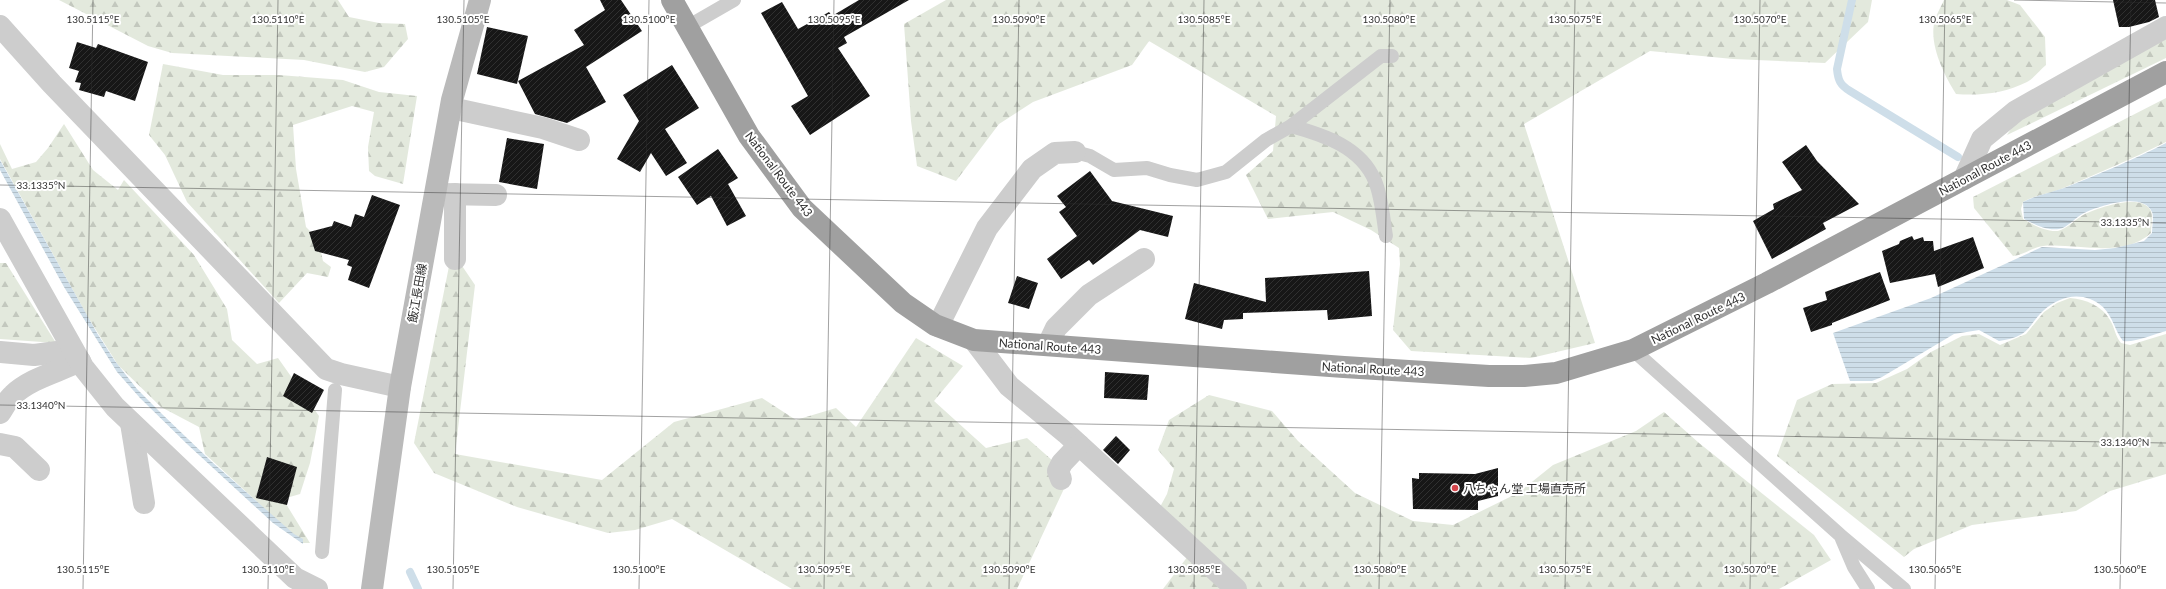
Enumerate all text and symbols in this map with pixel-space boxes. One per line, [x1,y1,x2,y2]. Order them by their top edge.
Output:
text: 130.5115°E [67,13,120,25]
text: 130.5110°E [252,13,305,25]
text: 130.5105°E [437,13,490,25]
text: 130.5100°E [623,13,676,25]
text: 130.5095°E [808,13,861,25]
text: 130.5090°E [993,13,1046,25]
text: 130.5085°E [1178,13,1231,25]
text: 130.5080°E [1363,13,1416,25]
text: 130.5075°E [1549,13,1602,25]
text: 130.5070°E [1734,13,1787,25]
text: 130.5065°E [1919,13,1972,25]
street label: National Route 443 [742,128,816,220]
street label: National Route 443 [1936,137,2034,199]
text: 33.1335°N [17,179,65,191]
text: 33.1335°N [2101,216,2149,228]
street label: 飯江長田線 [404,262,430,324]
street label: National Route 443 [1649,289,1748,347]
street label: National Route 443 [998,335,1102,357]
street label: National Route 443 [1321,359,1425,379]
text: 33.1340°N [17,399,65,411]
text: 33.1340°N [2101,436,2149,448]
place label: 八ちゃん堂 工場直売所 [1463,481,1586,496]
marker: 八ちゃん堂 工場直売所 [1450,483,1460,493]
text: 130.5115°E [57,563,110,575]
text: 130.5110°E [242,563,295,575]
text: 130.5105°E [427,563,480,575]
text: 130.5100°E [613,563,666,575]
text: 130.5095°E [798,563,851,575]
text: 130.5090°E [983,563,1036,575]
text: 130.5085°E [1168,563,1221,575]
text: 130.5080°E [1354,563,1407,575]
text: 130.5075°E [1539,563,1592,575]
text: 130.5070°E [1724,563,1777,575]
text: 130.5065°E [1909,563,1962,575]
text: 130.5060°E [2094,563,2147,575]

